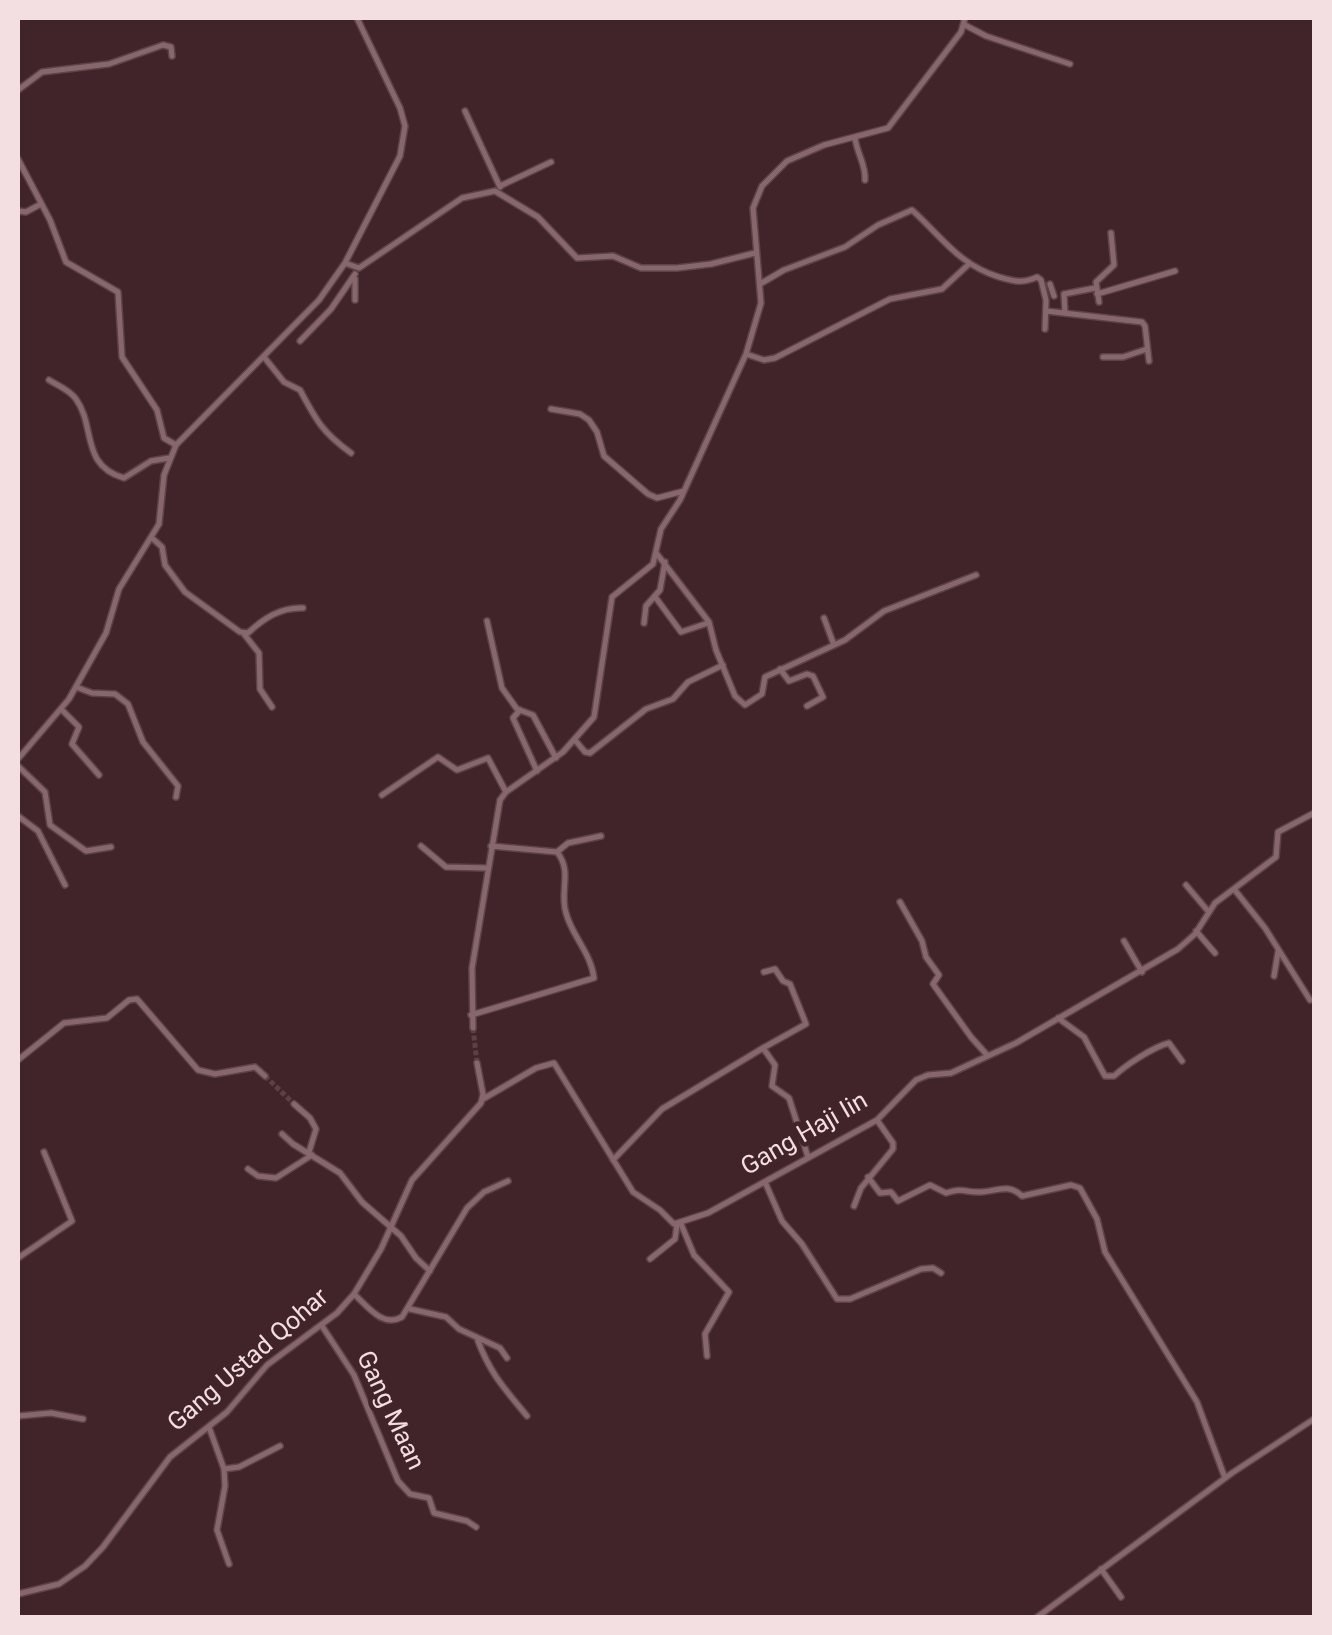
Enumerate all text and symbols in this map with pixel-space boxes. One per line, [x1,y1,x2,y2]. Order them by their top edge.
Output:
street label: Gang Haji Iin [736,1087,874,1183]
street label: Gang Ustad Qohar [162,1283,336,1439]
street label: Gang Maan [348,1347,430,1475]

